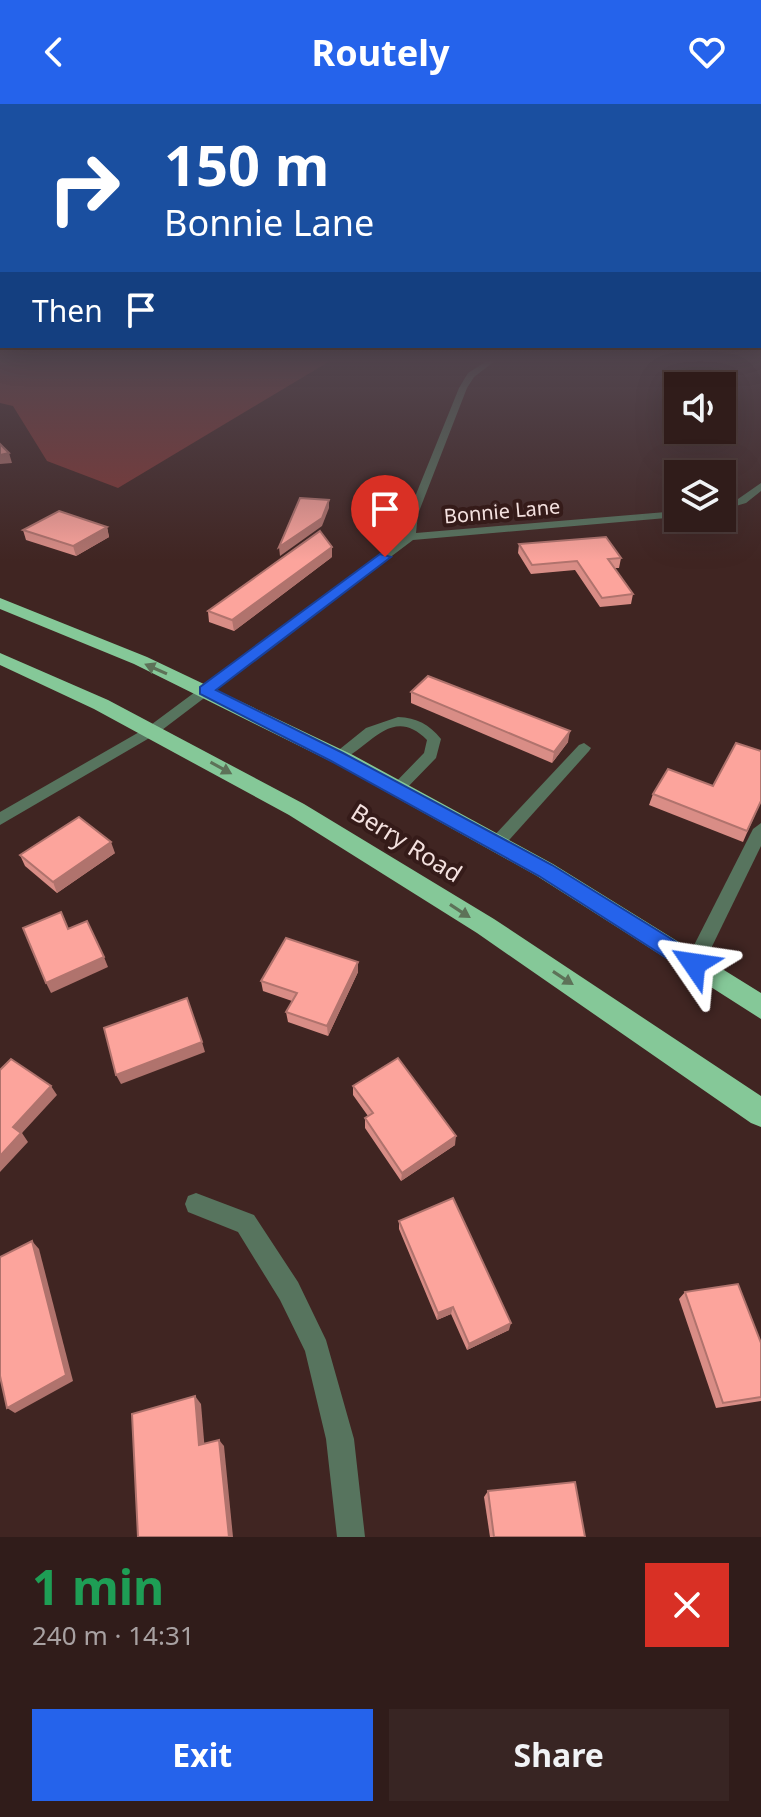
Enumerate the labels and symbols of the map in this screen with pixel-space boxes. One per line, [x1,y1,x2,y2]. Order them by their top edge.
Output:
pin [351,475,419,557]
street label: Bonnie Lane [443,492,561,530]
one-way arrow [144,662,168,675]
one-way arrow [210,761,232,775]
street label: Berry Road [345,795,469,889]
one-way arrow [449,903,471,917]
position arrow [652,922,736,1006]
one-way arrow [552,970,574,985]

